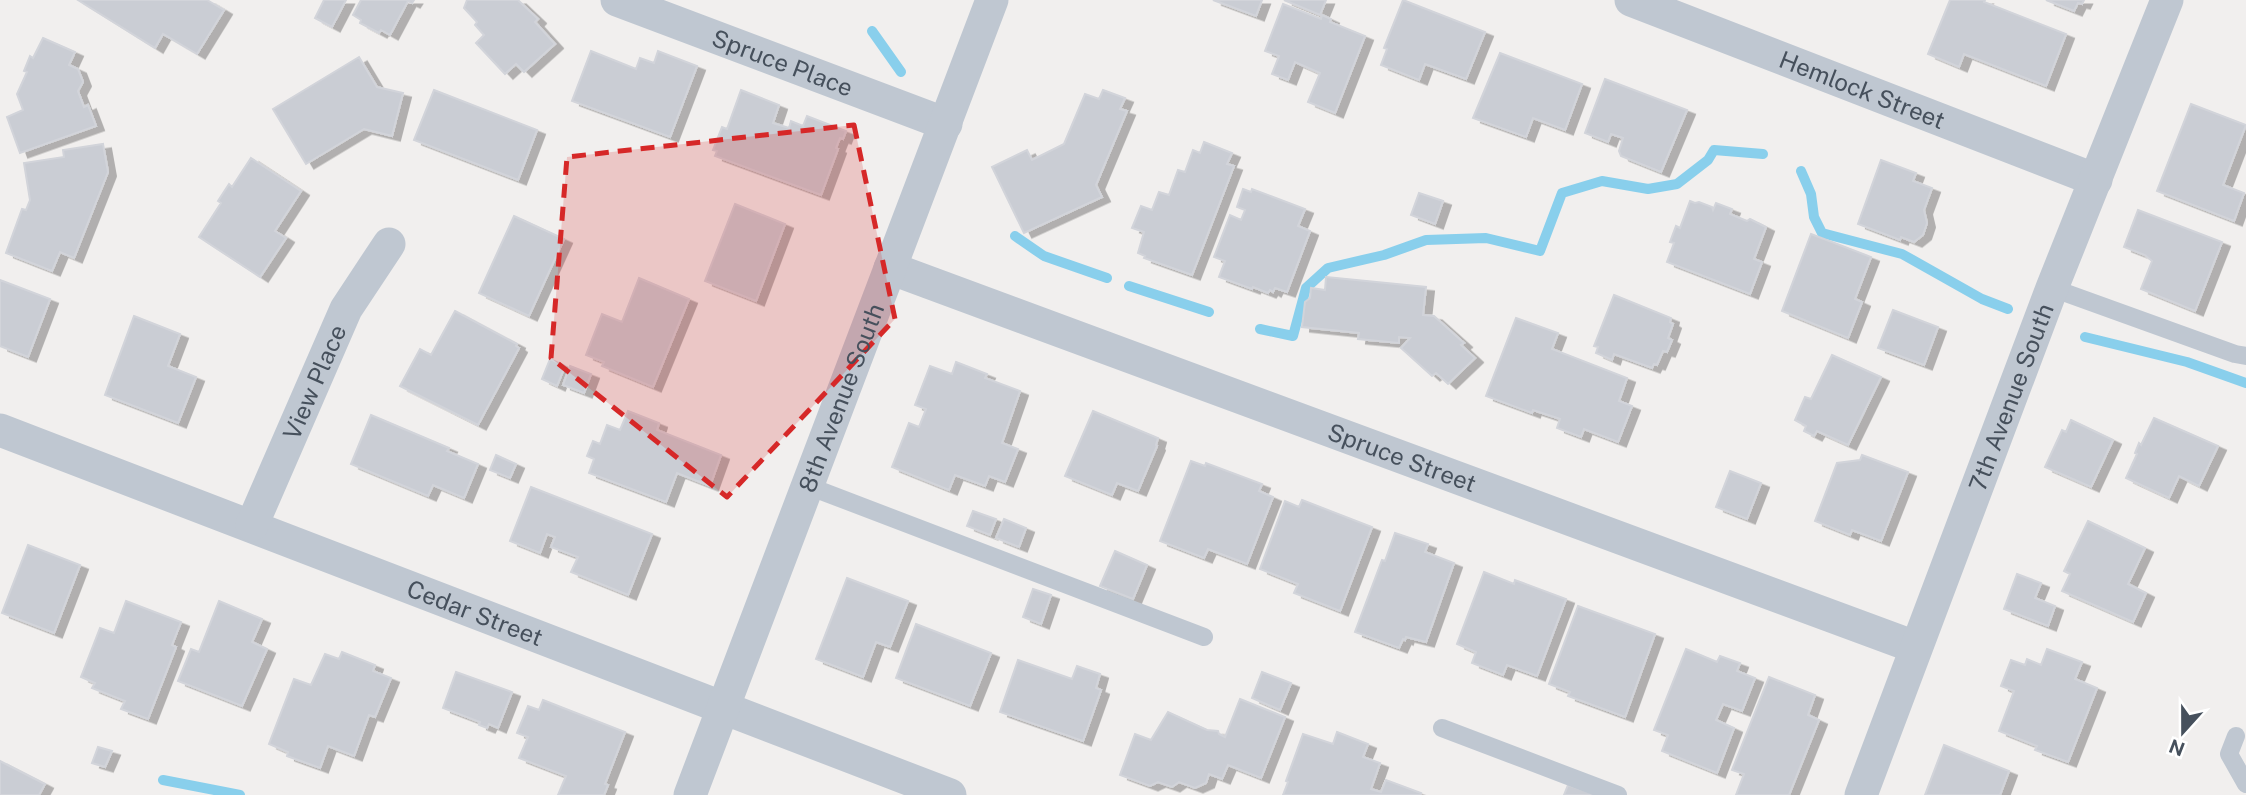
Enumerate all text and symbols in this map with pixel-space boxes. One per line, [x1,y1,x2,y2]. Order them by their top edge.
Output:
street label: Spruce Place [708,23,857,102]
street label: Hemlock Street [1776,45,1949,134]
street label: 8th Avenue South [792,299,889,496]
street label: 7th Avenue South [1963,300,2059,495]
street label: View Place [277,320,351,444]
street label: Spruce Street [1324,417,1480,498]
street label: Cedar Street [403,574,547,651]
north arrow [2148,697,2218,767]
text: N [2166,735,2188,761]

